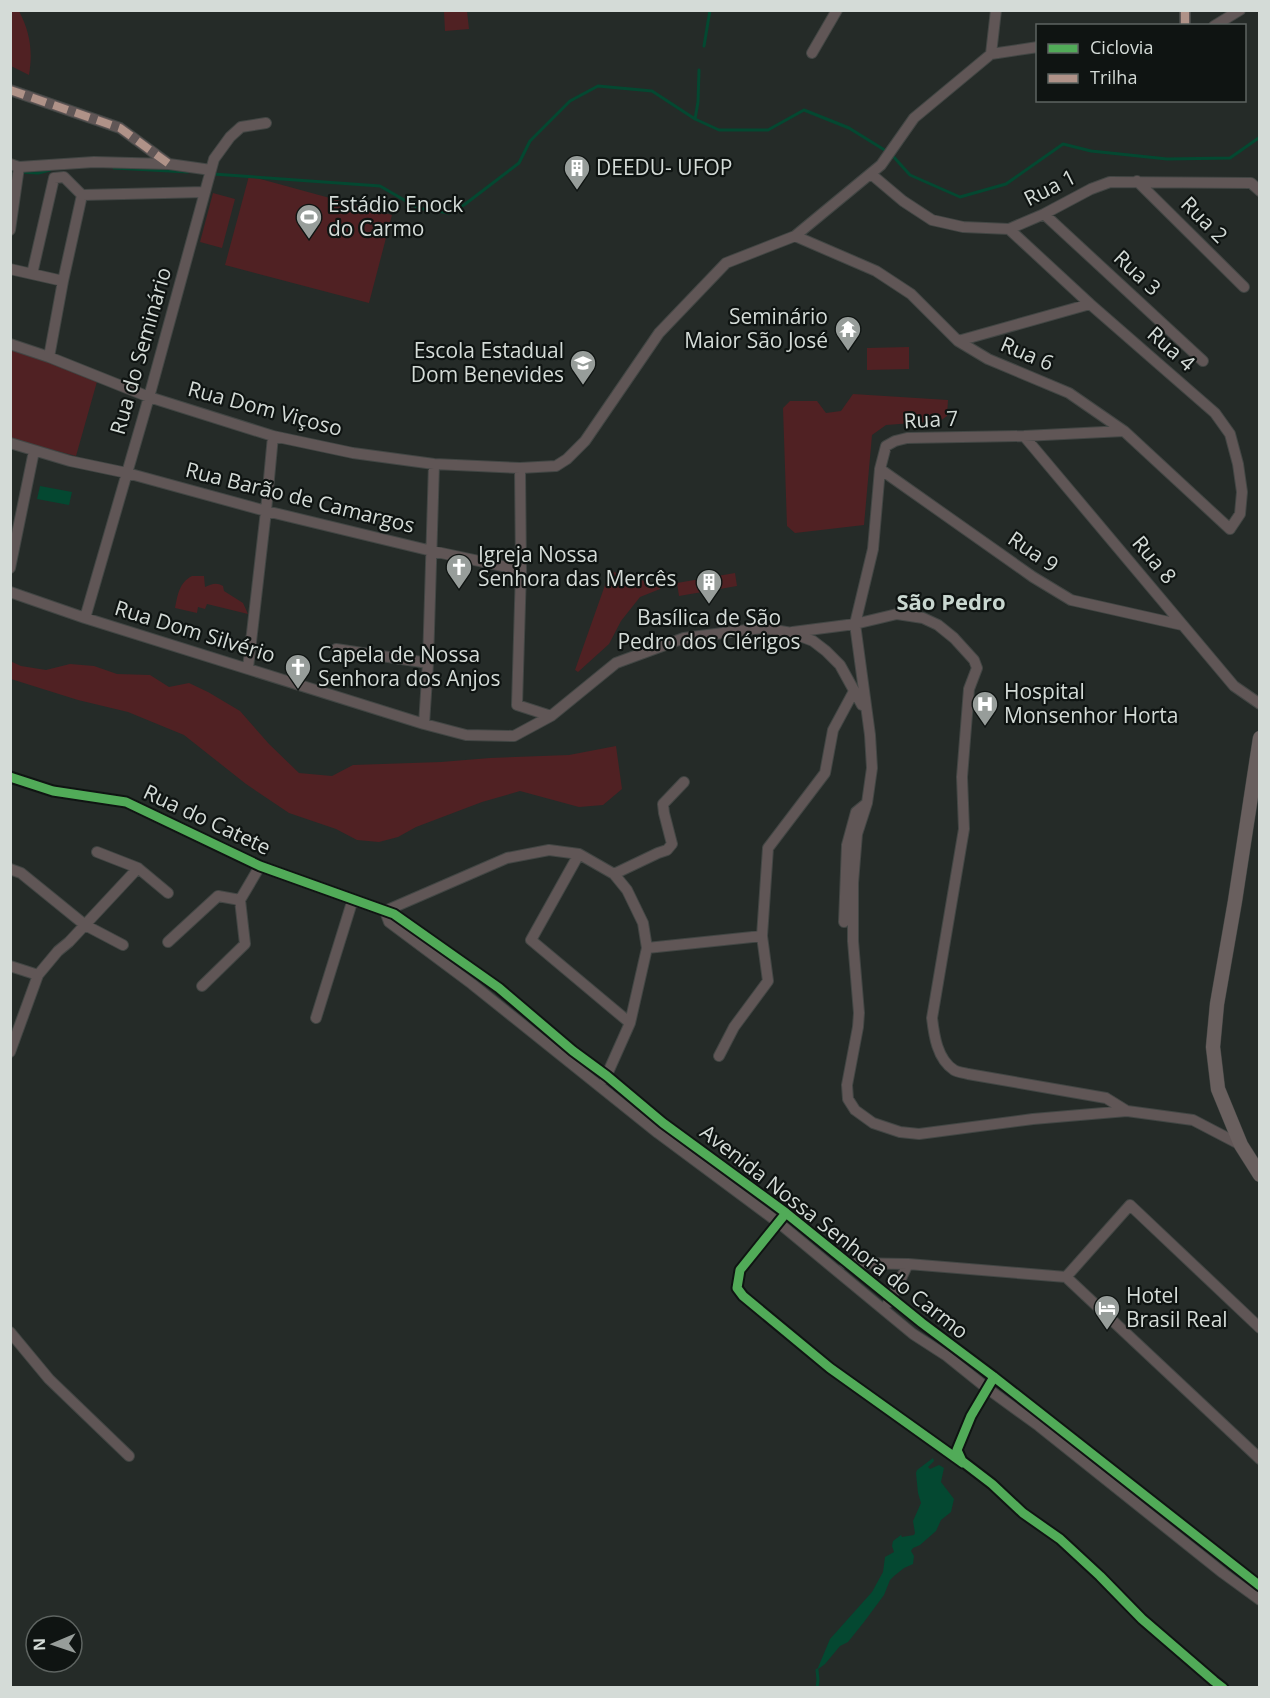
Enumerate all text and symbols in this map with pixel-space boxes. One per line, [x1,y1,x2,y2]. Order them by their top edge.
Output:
legend [1036,24,1246,102]
text: Ciclovia [1090,35,1153,59]
text: Trilha [1090,65,1137,89]
building icon: DEEDU- UFOP [562,153,592,191]
place label: DEEDU- UFOP [596,153,732,181]
street label: Rua 1 [1019,162,1080,212]
place label: Estádio Enock do Carmo [328,190,463,242]
street label: Rua 2 [1175,190,1234,249]
sports icon: Estádio Enock do Carmo [294,202,324,240]
street label: Rua 3 [1108,243,1167,301]
street label: Rua do Seminário [103,264,177,438]
place label: Seminário Maior São José [684,302,828,354]
temple icon: Seminário Maior São José [833,314,863,352]
street label: Rua 4 [1142,320,1202,377]
street label: Rua 6 [997,329,1058,377]
place label: Escola Estadual Dom Benevides [411,336,564,388]
school or university icon: Escola Estadual Dom Benevides [568,348,598,386]
street label: Rua Dom Viçoso [185,374,346,442]
street label: Rua 7 [903,404,959,434]
street label: Rua Barão de Camargos [183,455,418,539]
street label: Rua 9 [1003,524,1064,578]
street label: Rua 8 [1126,529,1183,589]
place label: Igreja Nossa Senhora das Mercês [478,540,677,592]
church icon: Igreja Nossa Senhora das Mercês [444,552,474,590]
building icon: Basílica de São Pedro dos Clérigos [694,567,724,605]
district label: São Pedro [896,586,1006,616]
street label: Rua Dom Silvério [112,593,279,669]
place label: Basílica de São Pedro dos Clérigos [617,603,801,655]
place label: Capela de Nossa Senhora dos Anjos [318,640,500,692]
church icon: Capela de Nossa Senhora dos Anjos [283,652,313,690]
place label: Hospital Monsenhor Horta [1004,677,1178,729]
hospital icon: Hospital Monsenhor Horta [970,689,1000,727]
street label: Rua do Catete [139,777,276,861]
street label: Avenida Nossa Senhora do Carmo [695,1118,975,1345]
place label: Hotel Brasil Real [1126,1281,1228,1333]
hotel icon: Hotel Brasil Real [1092,1293,1122,1331]
north arrow [24,1614,84,1674]
text: N [28,1638,50,1651]

